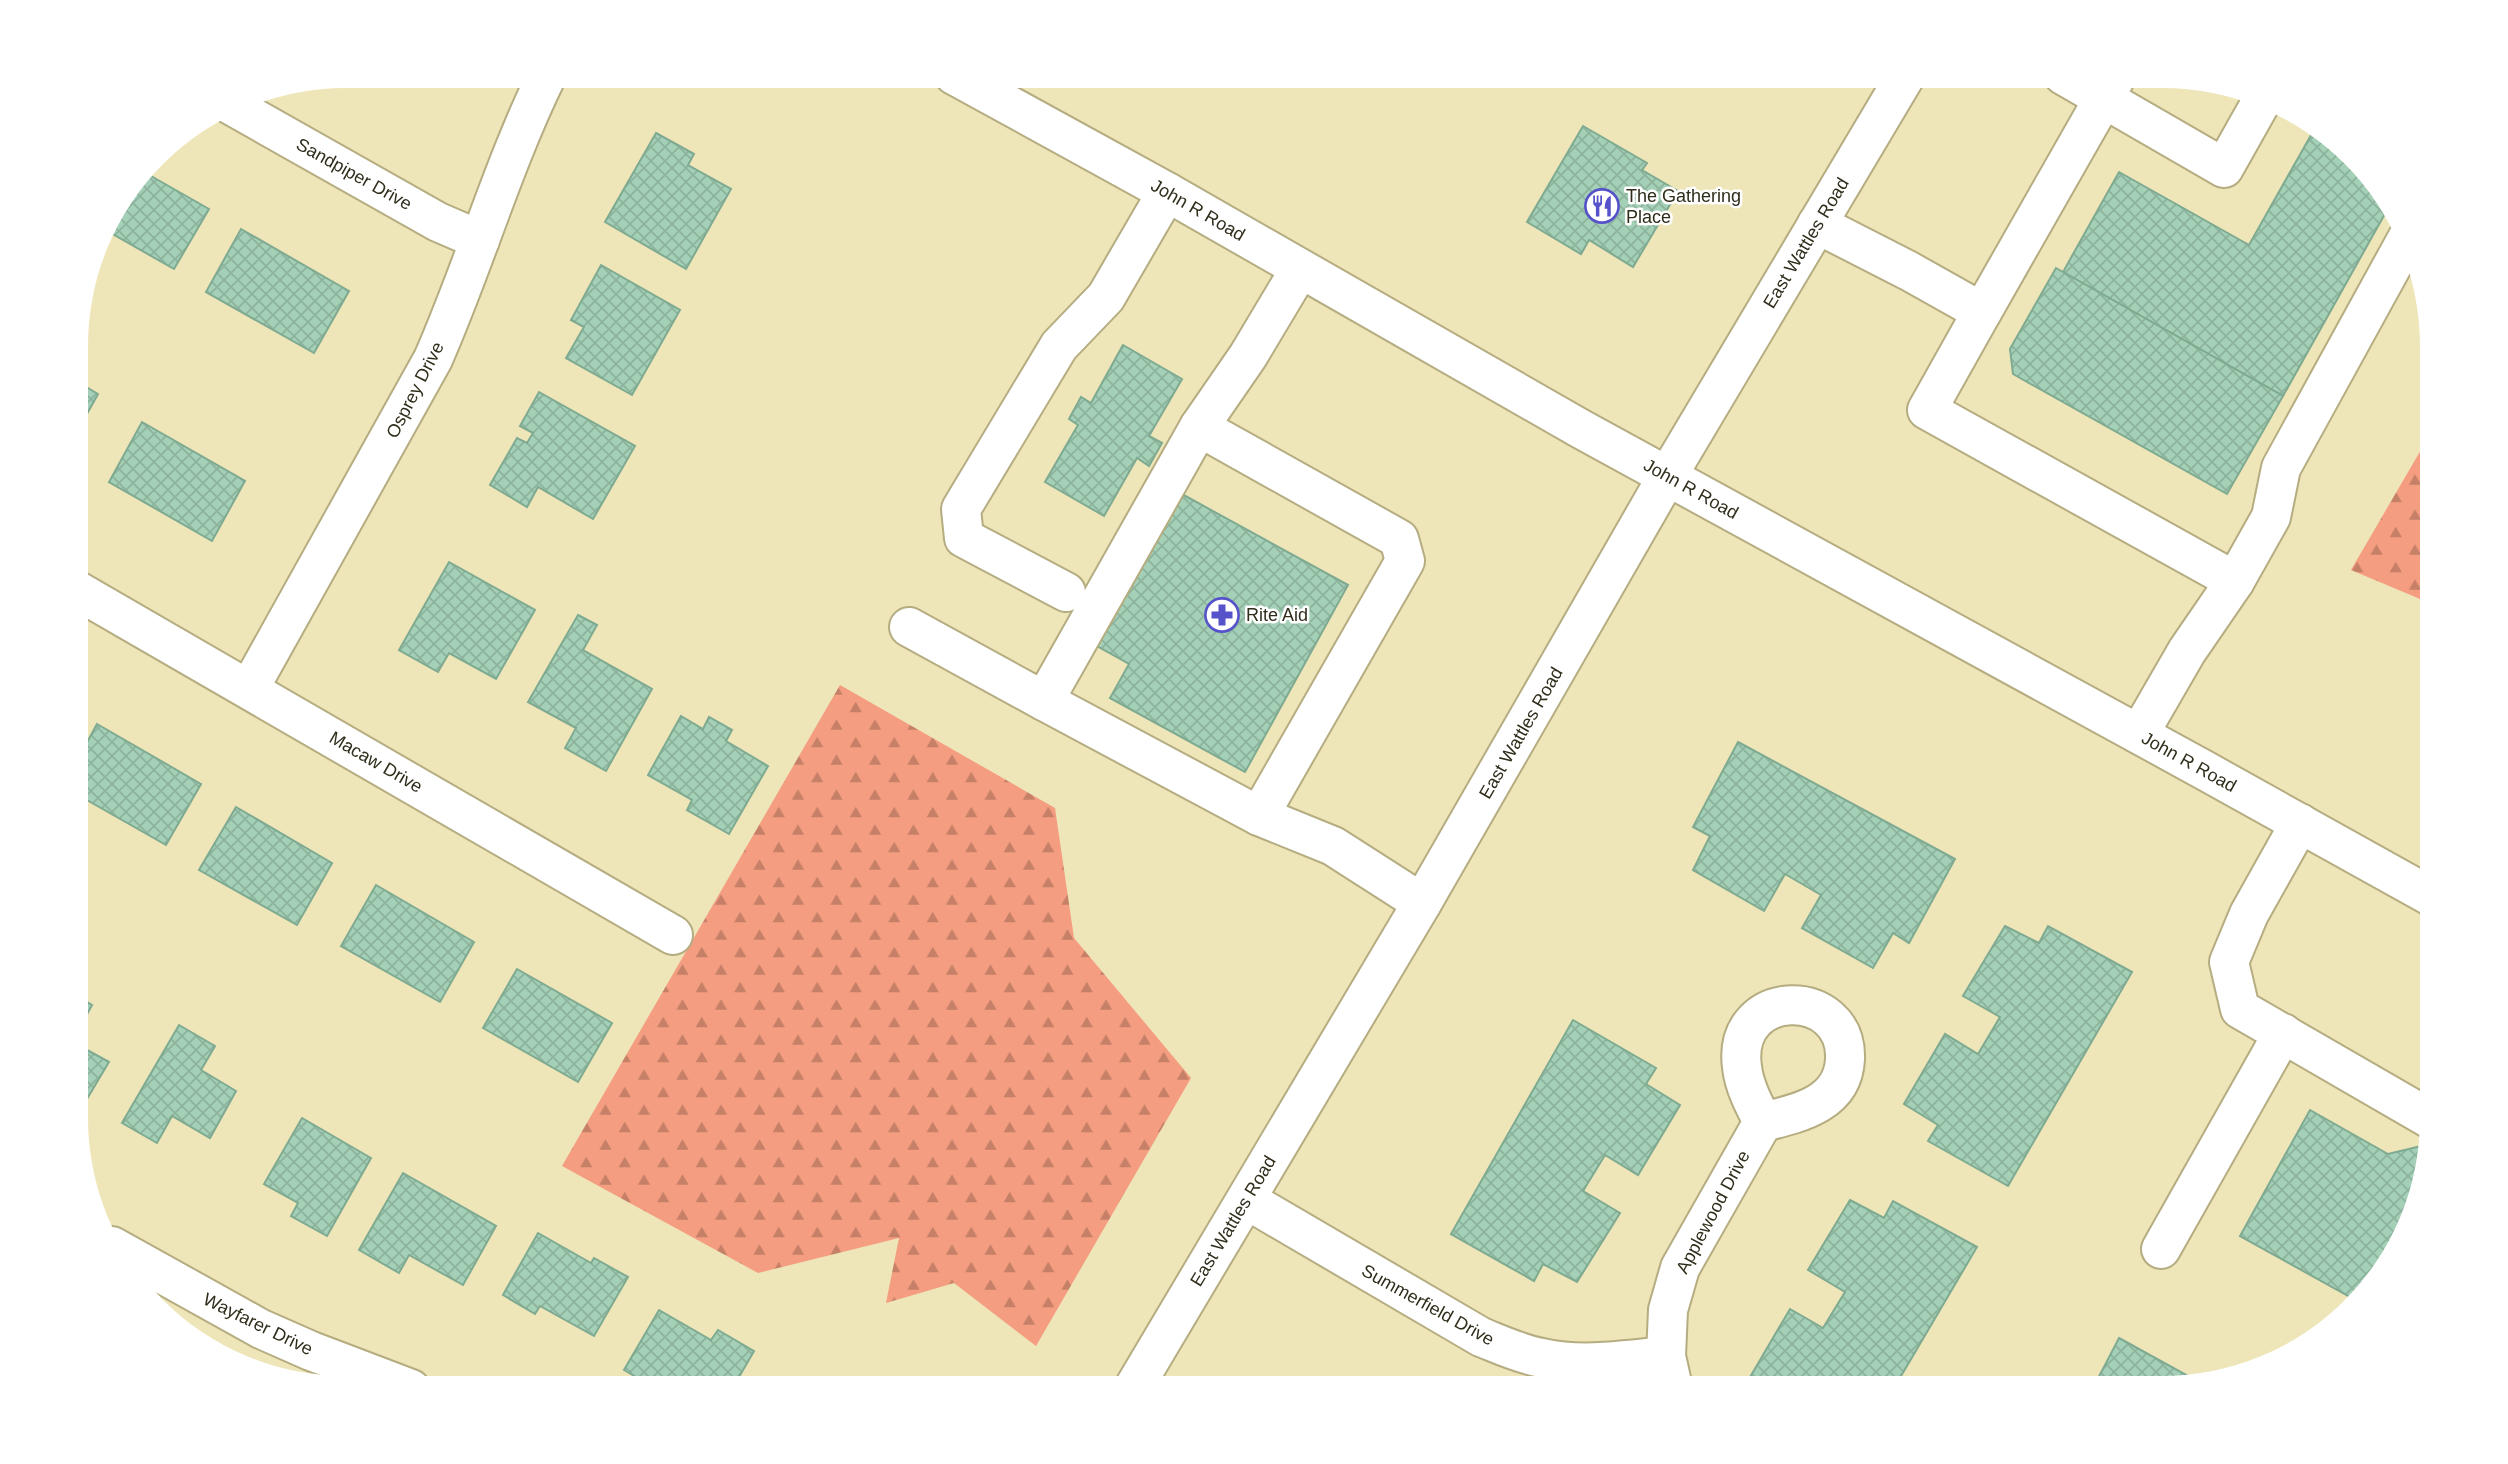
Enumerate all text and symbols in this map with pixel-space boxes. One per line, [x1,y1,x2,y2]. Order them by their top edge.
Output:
street label: Sandpiper Drive [293,134,415,214]
street label: East Wattles Road [1759,174,1853,312]
street label: John R Road [1147,175,1249,245]
place label: The Gathering Place [1626,186,1741,227]
restaurant icon: The Gathering Place [1583,187,1621,225]
street label: Osprey Drive [382,339,448,441]
street label: John R Road [1640,455,1742,523]
pharmacy icon: Rite Aid [1203,596,1241,634]
place label: Rite Aid [1246,605,1308,625]
street label: East Wattles Road [1475,664,1567,802]
street label: Macaw Drive [326,727,426,797]
street label: John R Road [2138,728,2240,796]
street label: Applewood Drive [1672,1147,1754,1277]
street label: East Wattles Road [1186,1152,1280,1290]
street label: Summerfield Drive [1358,1260,1498,1350]
street label: Wayfarer Drive [200,1289,316,1359]

